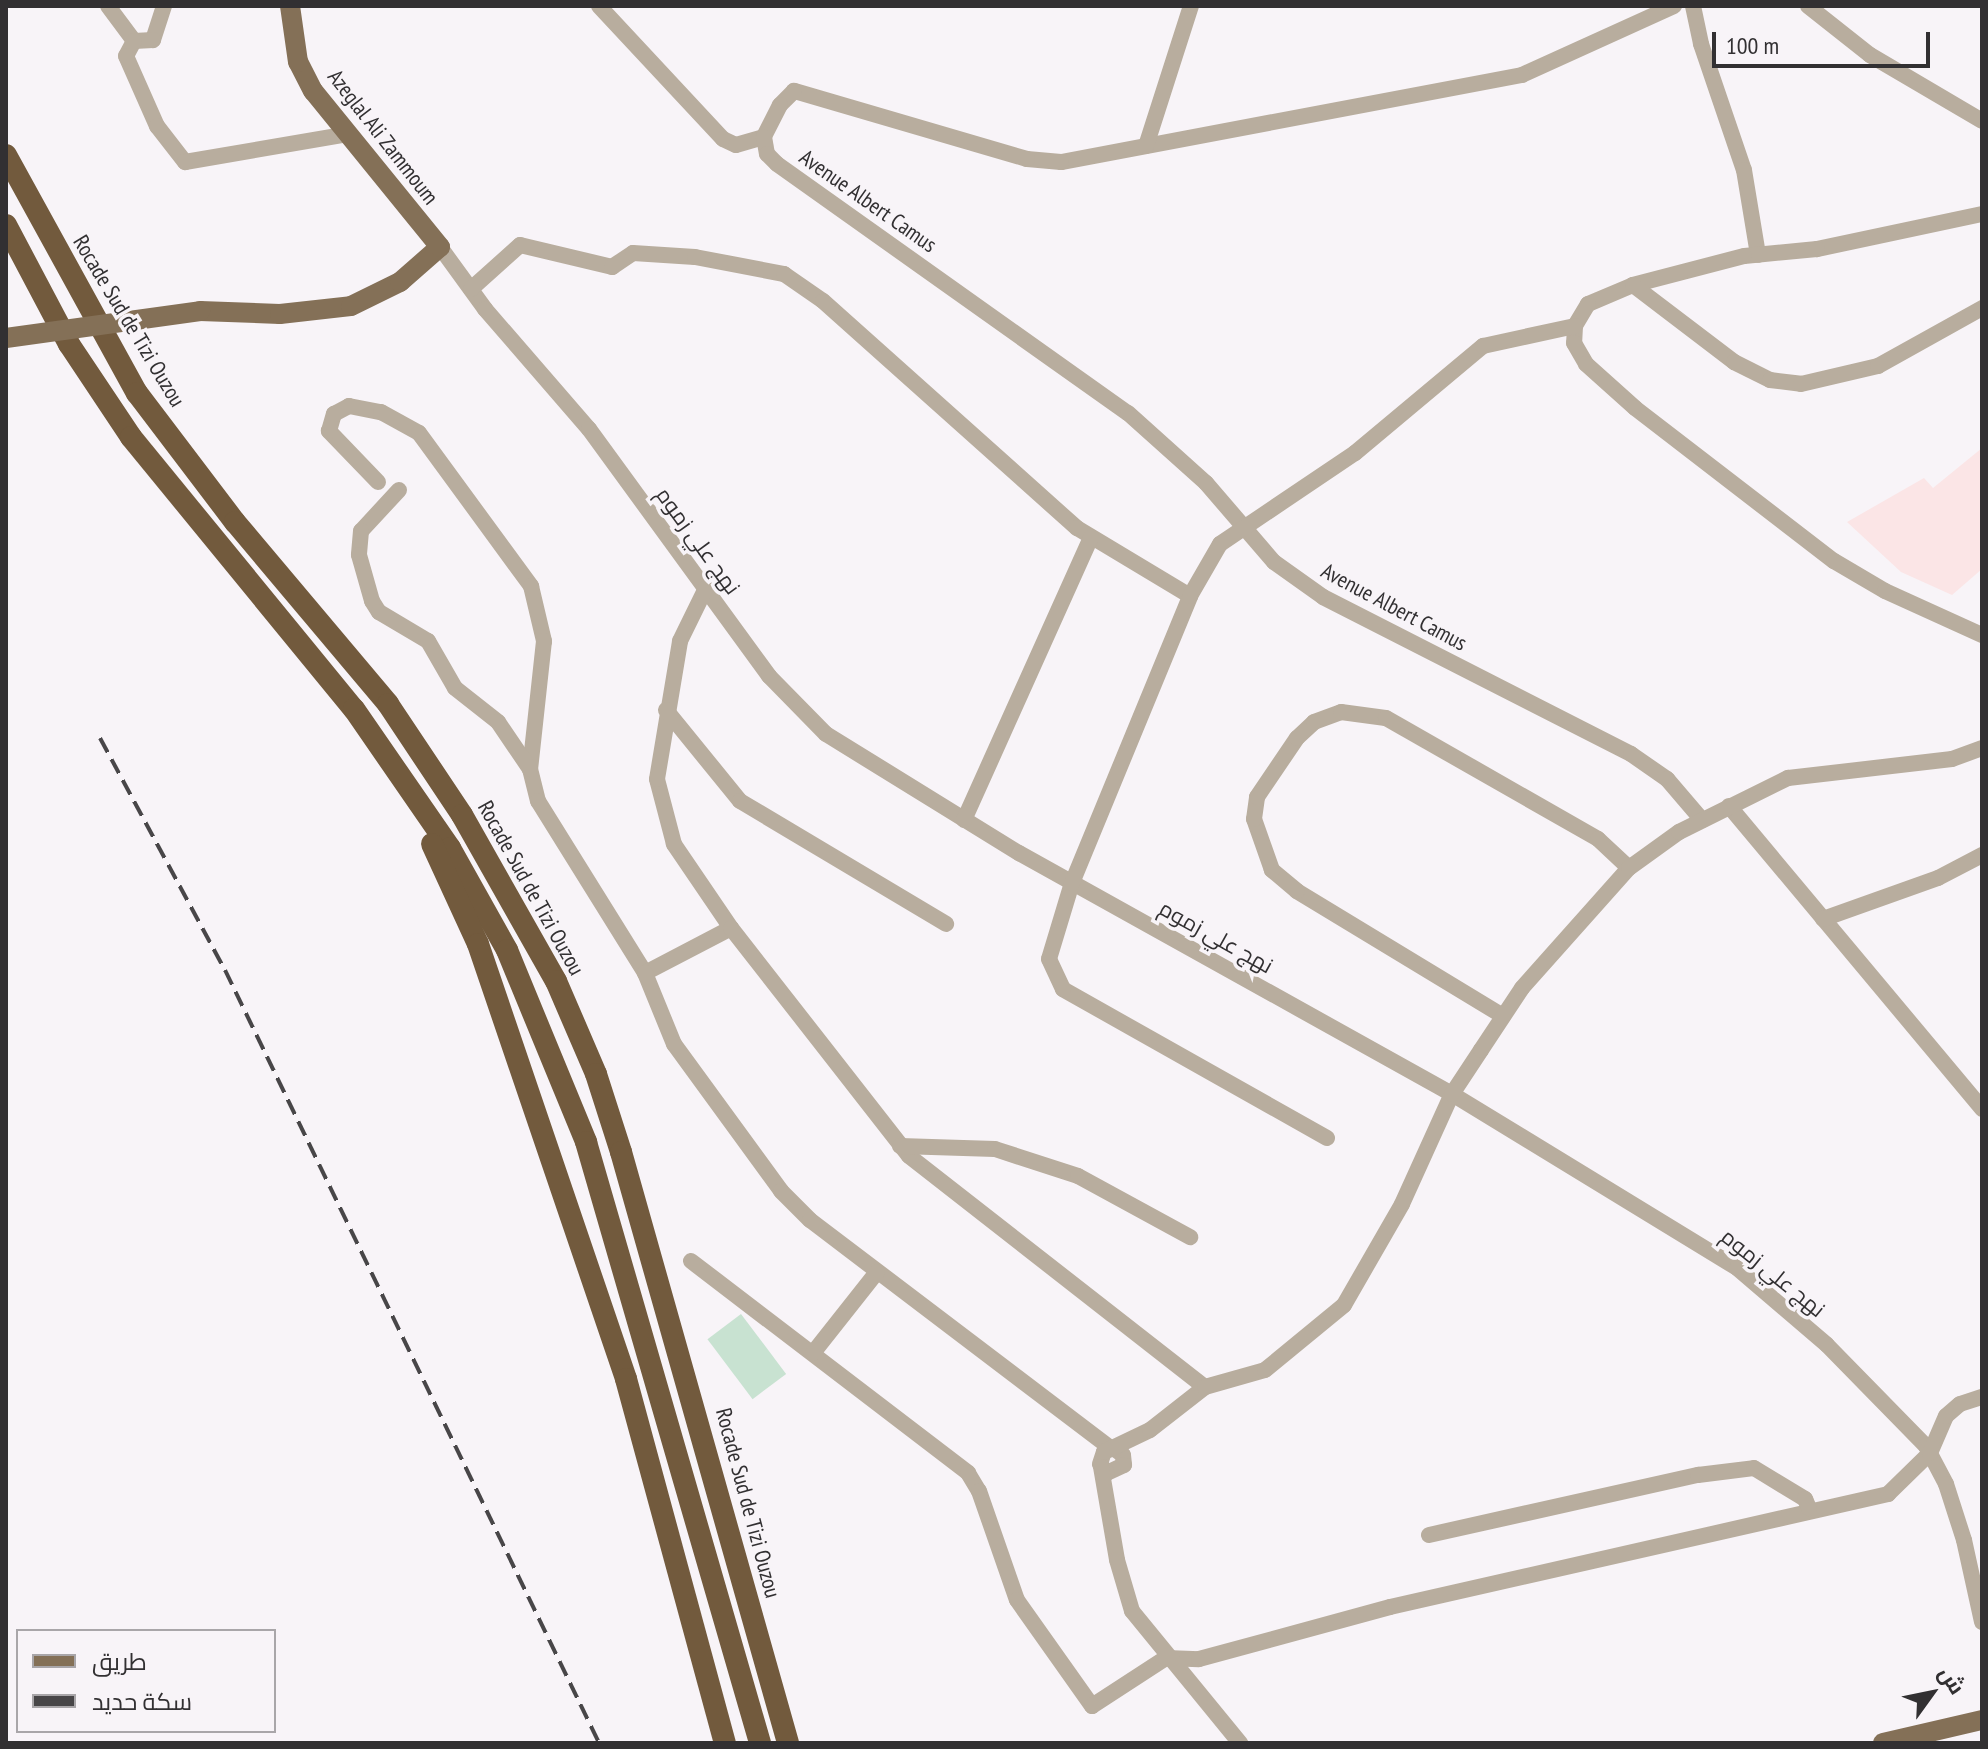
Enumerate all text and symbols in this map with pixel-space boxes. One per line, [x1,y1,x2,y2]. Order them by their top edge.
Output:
scale bar [1716,16,1934,66]
text: 100 m [1726,30,1779,61]
street label: Azeglal Ali Zammoum [322,64,444,210]
street label: Avenue Albert Camus [794,144,942,258]
street label: Rocade Sud de Tizi Ouzou [67,230,191,412]
street label: نهج علي زموم [650,482,746,600]
street label: Avenue Albert Camus [1316,557,1472,657]
street label: Rocade Sud de Tizi Ouzou [472,796,590,980]
street label: نهج علي زموم [1154,895,1278,979]
street label: نهج علي زموم [1716,1223,1830,1323]
street label: Rocade Sud de Tizi Ouzou [710,1405,786,1601]
legend [16,1629,276,1733]
text: طريق [92,1646,147,1677]
north arrow [1892,1653,1972,1733]
text: ش [1933,1660,1972,1699]
text: سكة حديد [92,1686,192,1717]

